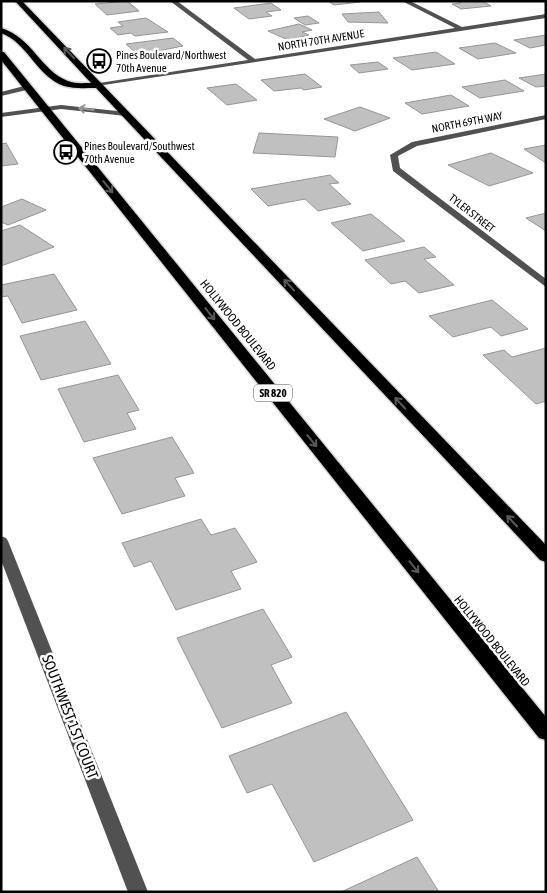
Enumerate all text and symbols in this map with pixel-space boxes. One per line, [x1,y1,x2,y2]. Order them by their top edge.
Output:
street label: NORTH 70TH AVENUE [277,27,365,53]
one-way arrow [63,48,75,60]
bus stop icon: Pines Boulevard/Northwest 70th Avenue [86,48,112,74]
place label: Pines Boulevard/Northwest 70th Avenue [116,49,226,74]
one-way arrow [78,104,94,114]
street label: NORTH 69TH WAY [431,109,503,135]
bus stop icon: Pines Boulevard/Southwest 70th Avenue [53,139,79,165]
place label: Pines Boulevard/Southwest 70th Avenue [84,140,195,165]
one-way arrow [103,180,114,193]
street label: TYLER STREET [447,191,497,235]
street label: HOLLYWOOD BOULEVARD [197,277,279,373]
one-way arrow [283,279,295,291]
one-way arrow [204,307,215,320]
road number: SR 820 [254,384,292,402]
one-way arrow [394,397,406,409]
one-way arrow [306,434,317,447]
one-way arrow [506,515,518,527]
one-way arrow [408,560,419,573]
street label: HOLLYWOOD BOULEVARD [451,593,533,689]
street label: SOUTHWEST 1ST COURT [39,652,102,782]

